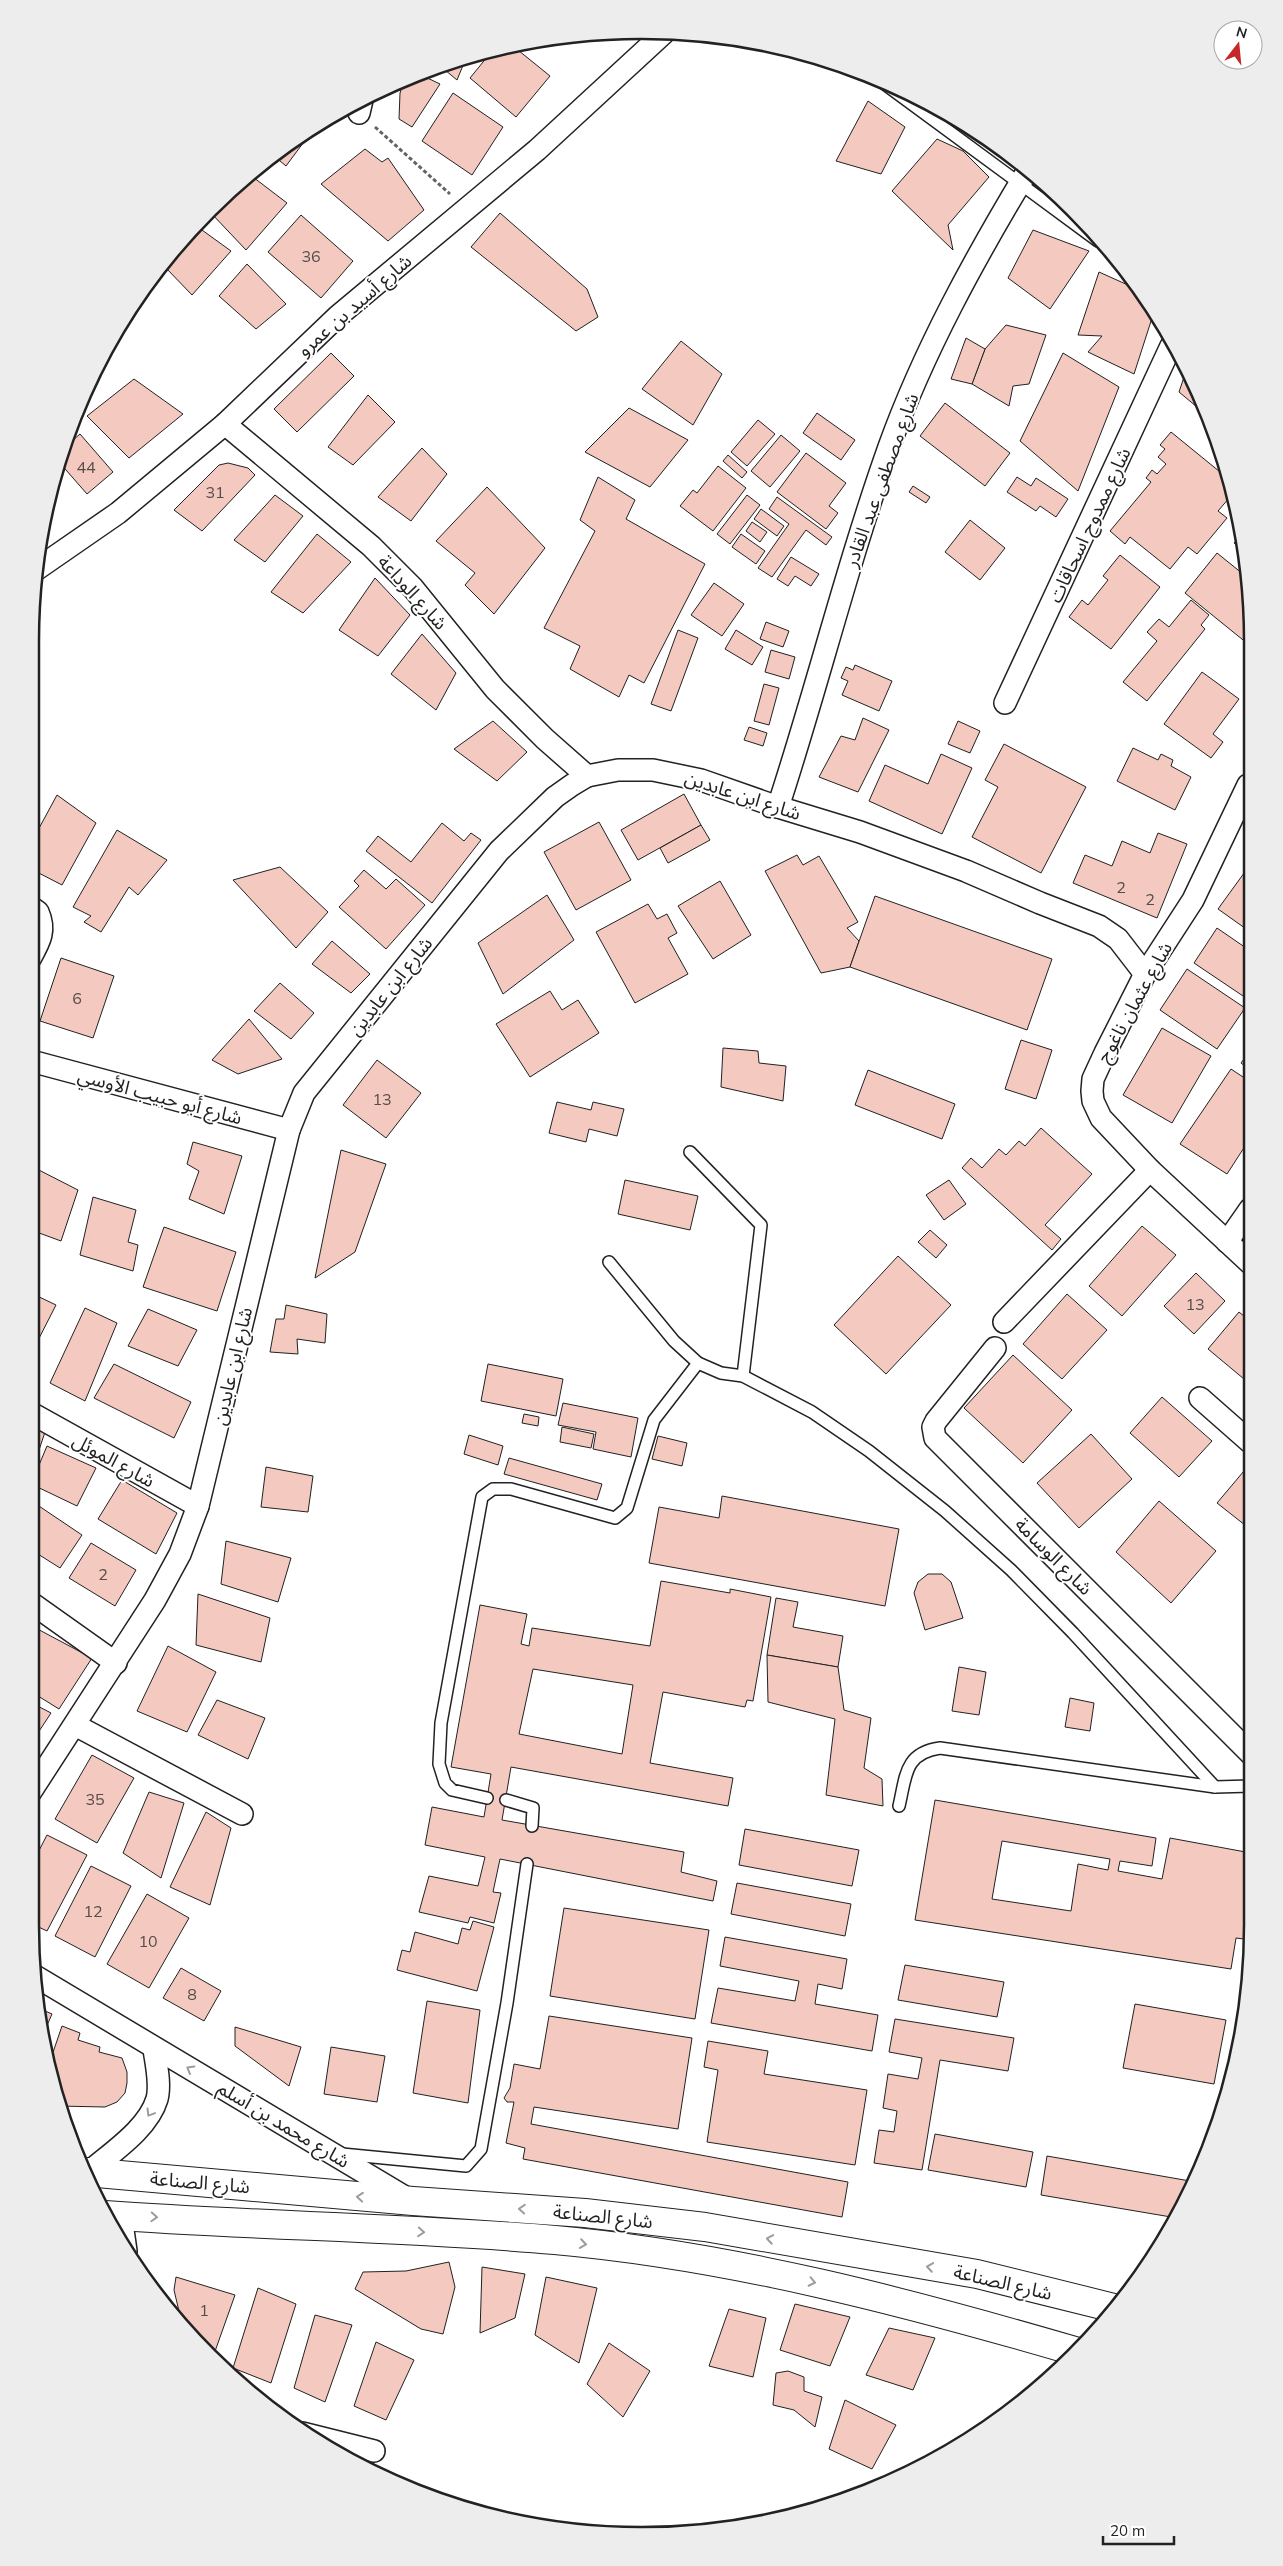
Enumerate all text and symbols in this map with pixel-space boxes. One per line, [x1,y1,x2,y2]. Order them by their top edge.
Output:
north arrow [1213,20,1263,70]
text: N [1234,22,1249,43]
house number: 36 [301,246,321,266]
street label: شارع أسيد بن عمرو [292,249,418,363]
street label: شارع مصطفى عبد القادر [838,390,926,572]
street label: شارع ممدوح اسحاقات [1042,444,1137,607]
house number: 44 [76,457,96,477]
house number: 31 [205,482,225,502]
street label: شارع الوداعة [372,549,453,636]
street label: شارع ابن عابدين [681,765,804,827]
house number: 2 [1116,877,1126,897]
house number: 2 [1145,889,1155,909]
street label: شارع ابن عابدين [343,932,439,1042]
street label: شارع عثمان ناغوج [1091,937,1179,1068]
house number: 6 [72,988,82,1008]
street label: شارع أبو حبيب الأوسي [74,1063,245,1133]
house number: 13 [372,1089,392,1109]
house number: 13 [1185,1294,1205,1314]
street label: شارع ابن عابدين [207,1305,259,1428]
street label: شارع الموئل [68,1428,159,1494]
street label: شارع الوسامة [1009,1512,1098,1601]
house number: 2 [98,1564,108,1584]
house number: 35 [85,1789,105,1809]
house number: 12 [83,1901,103,1921]
house number: 10 [138,1931,158,1951]
house number: 8 [187,1984,197,2004]
one-way arrow [187,2066,196,2076]
street label: شارع محمد بن أسلم [212,2075,354,2175]
one-way arrow [146,2107,156,2116]
street label: شارع الصناعة [149,2166,251,2200]
one-way arrow [356,2191,364,2202]
street label: شارع الصناعة [552,2199,654,2235]
one-way arrow [518,2203,526,2214]
one-way arrow [150,2212,158,2223]
one-way arrow [417,2226,425,2237]
one-way arrow [766,2235,774,2245]
one-way arrow [578,2238,587,2248]
street label: شارع الصناعة [951,2259,1055,2307]
one-way arrow [926,2262,935,2272]
one-way arrow [807,2277,816,2287]
house number: 1 [199,2300,209,2320]
scale bar [1103,2514,1174,2546]
text: 20 m [1110,2521,1145,2540]

